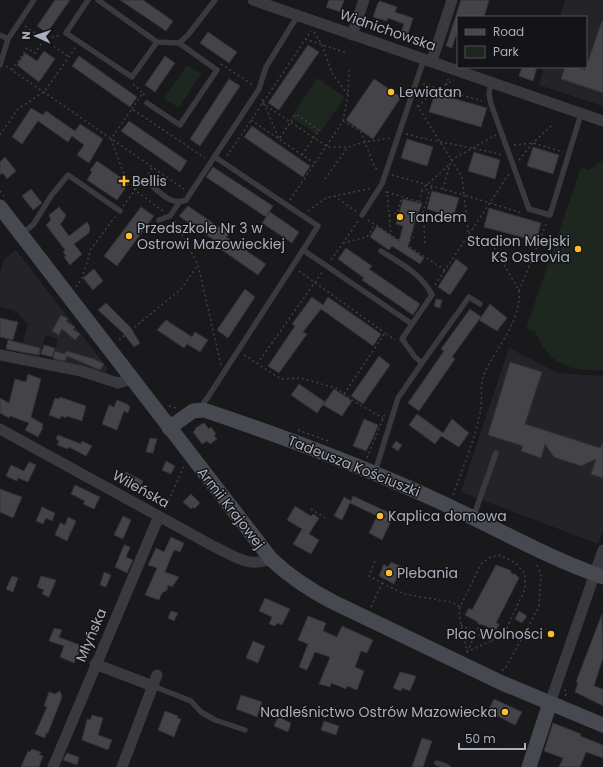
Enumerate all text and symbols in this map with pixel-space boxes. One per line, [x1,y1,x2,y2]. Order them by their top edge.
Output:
street label: Widnichowska [337,4,439,56]
north arrow [16,16,56,56]
legend [457,16,587,68]
text: Road [493,23,524,40]
text: N [18,31,34,40]
text: Park [493,43,520,60]
place label: Lewiatan [399,82,462,102]
marker: Lewiatan [386,87,396,97]
place label: Bellis [132,171,167,191]
marker: Bellis [119,176,129,186]
place label: Tandem [408,207,467,227]
marker: Tandem [395,212,405,222]
place label: Przedszkole Nr 3 w Ostrowi Mazowieckiej [137,218,285,254]
marker: Przedszkole Nr 3 w Ostrowi Mazowieckiej [124,231,134,241]
place label: Stadion Miejski KS Ostrovia [467,231,570,267]
marker: Stadion Miejski KS Ostrovia [573,244,583,254]
street label: Tadeusza Kościuszki [285,430,423,502]
street label: Armii Krajowej [193,463,269,553]
street label: Wileńska [109,465,173,513]
place label: Kaplica domowa [388,506,507,526]
marker: Kaplica domowa [375,511,385,521]
place label: Plebania [397,563,458,583]
marker: Plebania [384,568,394,578]
street label: Młyńska [71,605,111,665]
place label: Plac Wolności [447,624,543,644]
marker: Plac Wolności [546,629,556,639]
place label: Nadleśnictwo Ostrów Mazowiecka [260,702,497,722]
marker: Nadleśnictwo Ostrów Mazowiecka [500,707,510,717]
scale bar [459,725,525,751]
text: 50 m [465,730,496,747]

